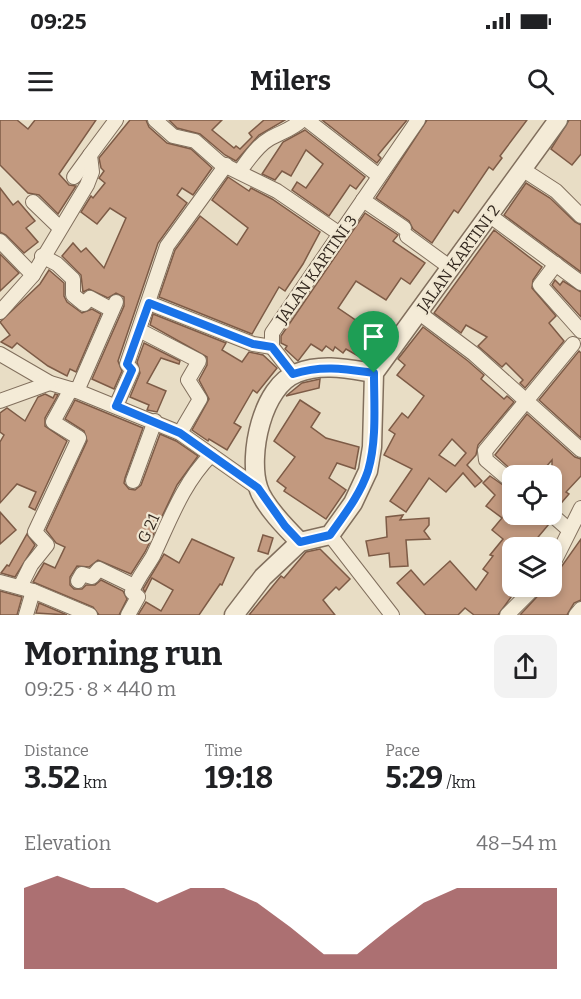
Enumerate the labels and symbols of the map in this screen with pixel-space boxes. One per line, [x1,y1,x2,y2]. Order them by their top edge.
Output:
street label: JALAN KARTINI 2 [413,201,504,316]
street label: JALAN KARTINI 3 [271,211,361,328]
pin [348,311,399,373]
street label: G 21 [133,510,164,546]

